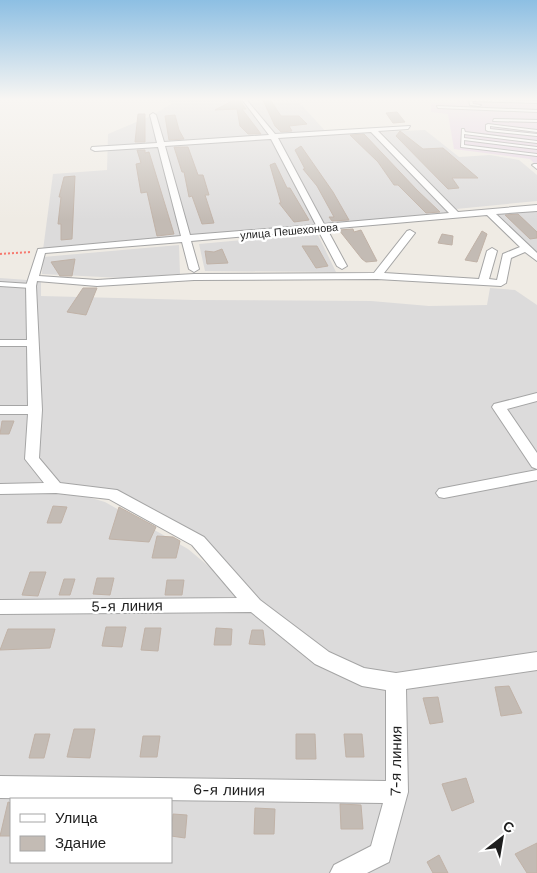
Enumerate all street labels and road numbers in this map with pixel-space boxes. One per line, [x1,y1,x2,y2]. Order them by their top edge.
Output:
street label: улица Пешехонова [240,221,339,242]
street label: 5-я линия [91,596,163,616]
street label: 7-я линия [386,726,406,796]
street label: 6-я линия [193,780,265,800]

